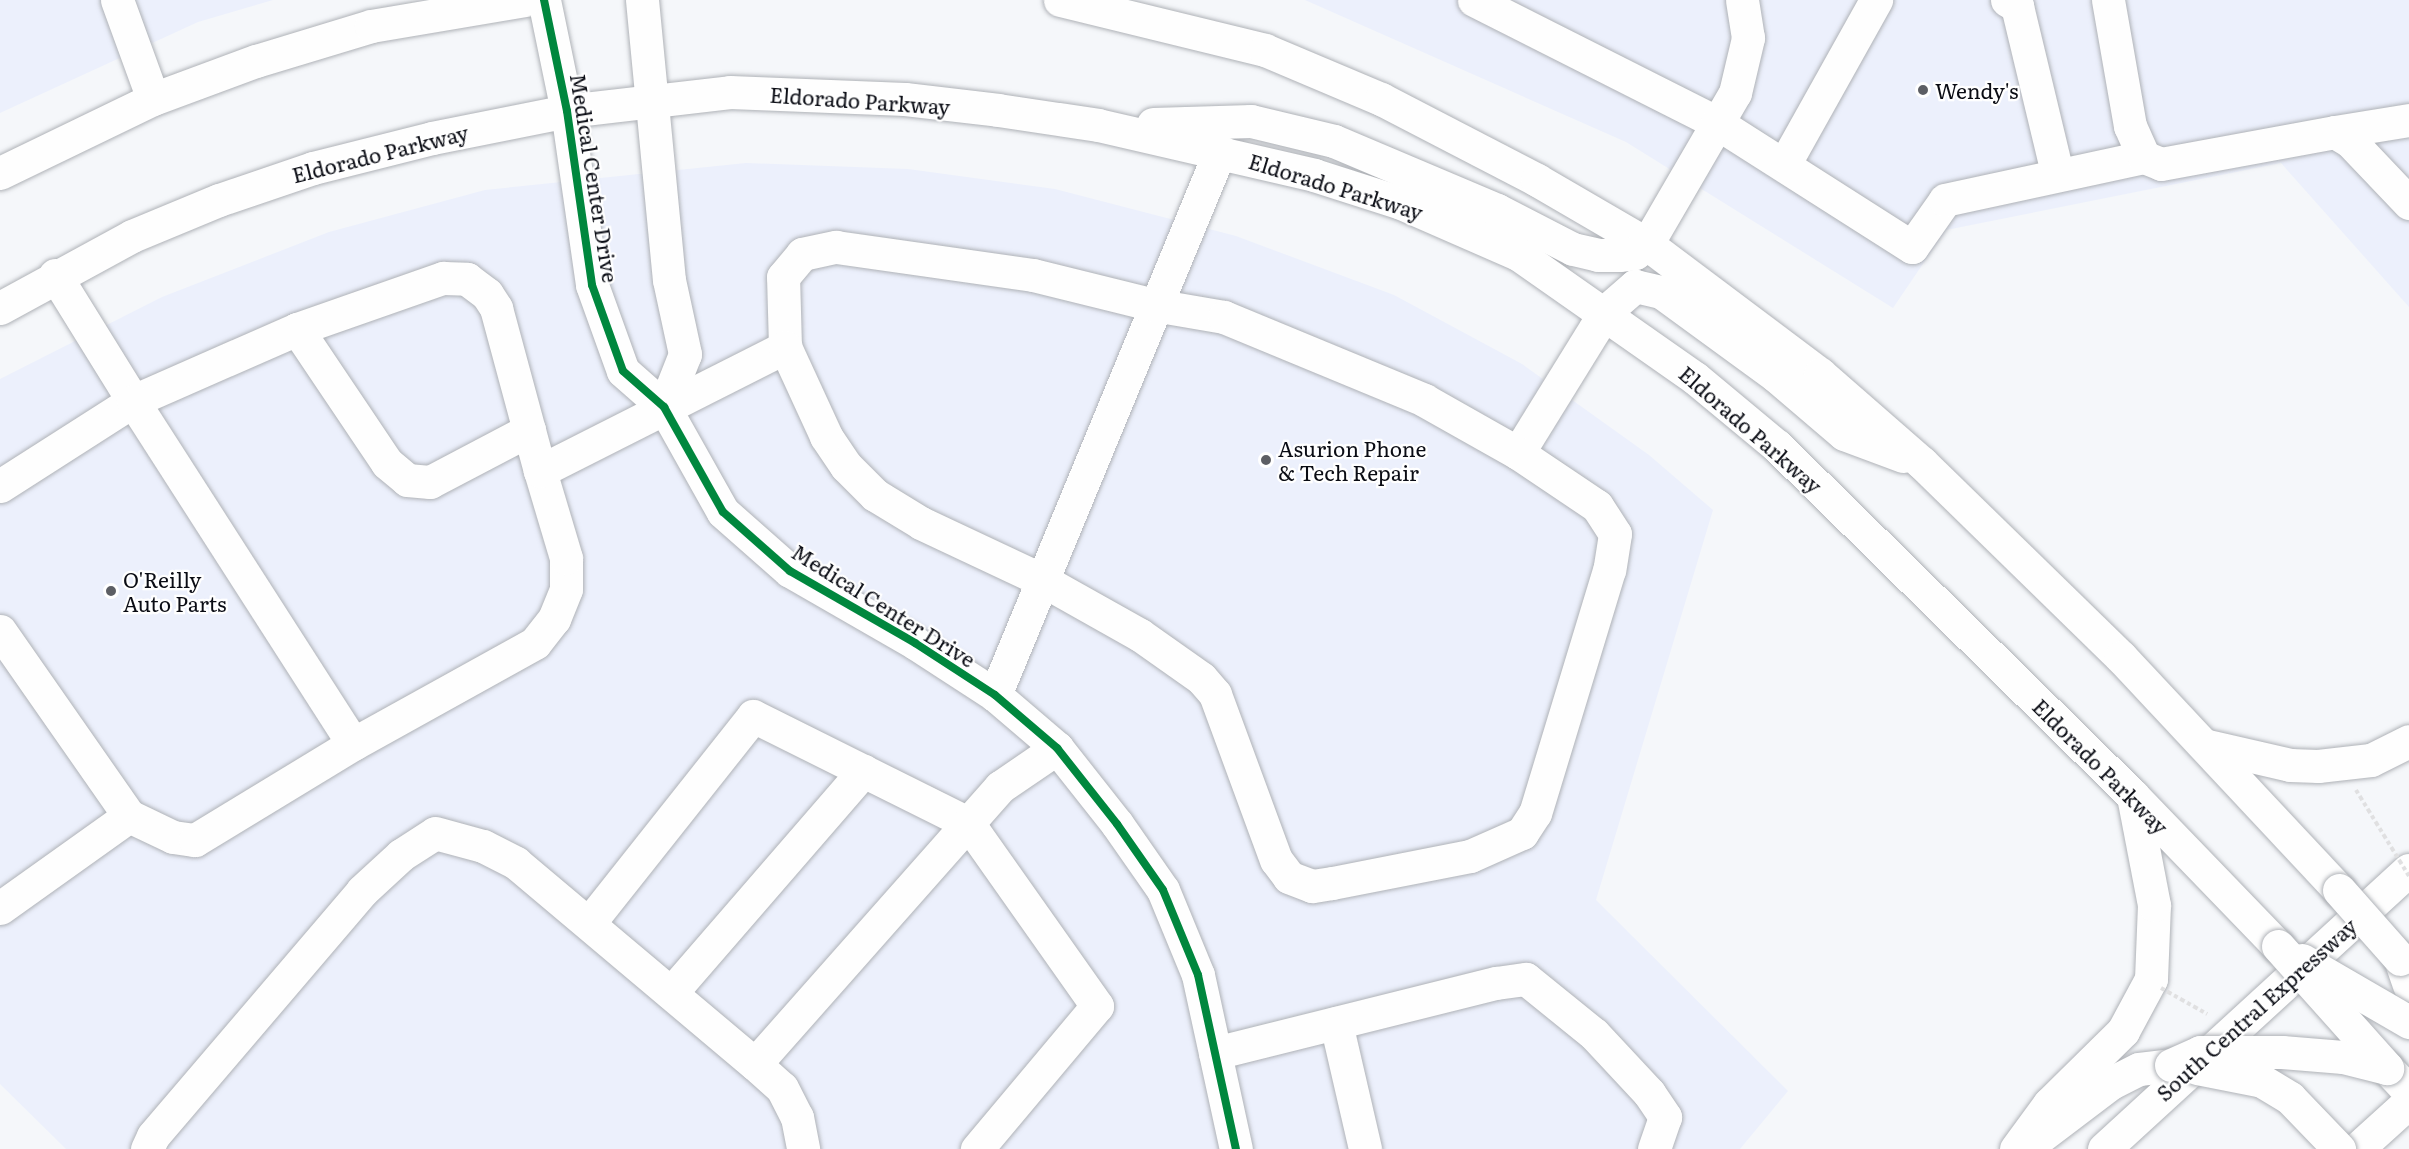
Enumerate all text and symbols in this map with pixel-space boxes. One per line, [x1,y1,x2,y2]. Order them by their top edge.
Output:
street label: Medical Center Drive [566,72,624,284]
place label: Wendy's [1935,77,2019,103]
street label: Eldorado Parkway [769,81,951,119]
marker: Wendy's [1916,83,1930,97]
street label: Eldorado Parkway [289,119,471,187]
street label: Eldorado Parkway [1246,147,1426,225]
street label: Eldorado Parkway [1674,360,1828,498]
place label: Asurion Phone & Tech Repair [1278,435,1426,485]
marker: Asurion Phone & Tech Repair [1259,453,1273,467]
street label: Medical Center Drive [788,538,980,672]
place label: O'Reilly Auto Parts [123,566,226,616]
marker: O'Reilly Auto Parts [104,584,118,598]
street label: Eldorado Parkway [2028,693,2174,839]
street label: South Central Expressway [2151,912,2361,1106]

